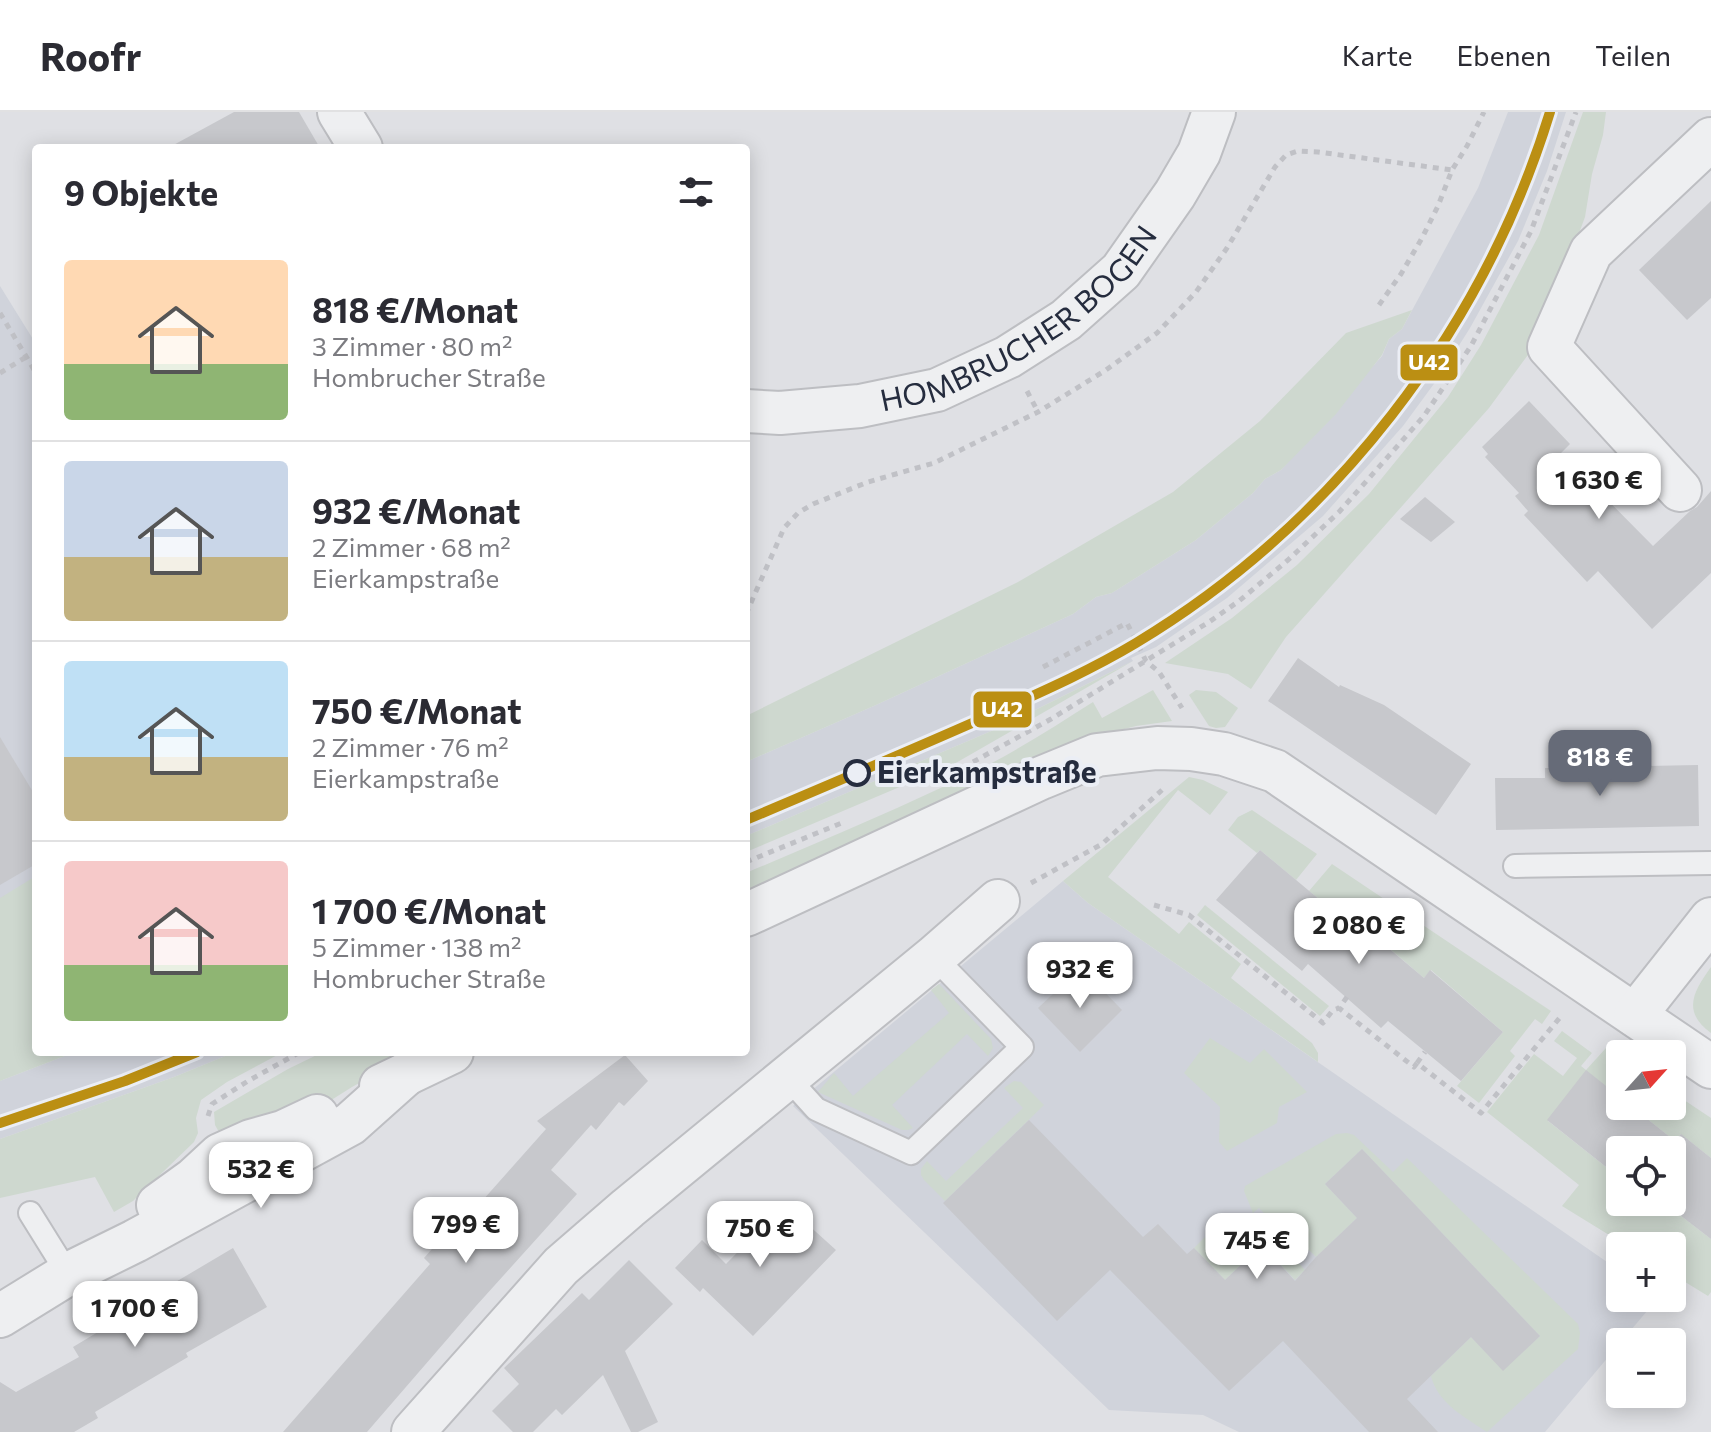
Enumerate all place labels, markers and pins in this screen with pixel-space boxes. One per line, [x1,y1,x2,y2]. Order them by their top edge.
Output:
pin: 1 630 € [1525,453,1673,521]
pin: 818 € [1544,730,1656,798]
place label: Eierkampstraße [877,752,1097,789]
marker: Eierkampstraße [844,760,870,786]
pin: 2 080 € [1285,898,1433,966]
pin: 932 € [1024,942,1136,1010]
pin: 532 € [205,1142,317,1210]
pin: 799 € [410,1197,522,1265]
pin: 750 € [704,1201,816,1269]
pin: 745 € [1201,1213,1313,1281]
pin: 1 700 € [61,1281,209,1349]

